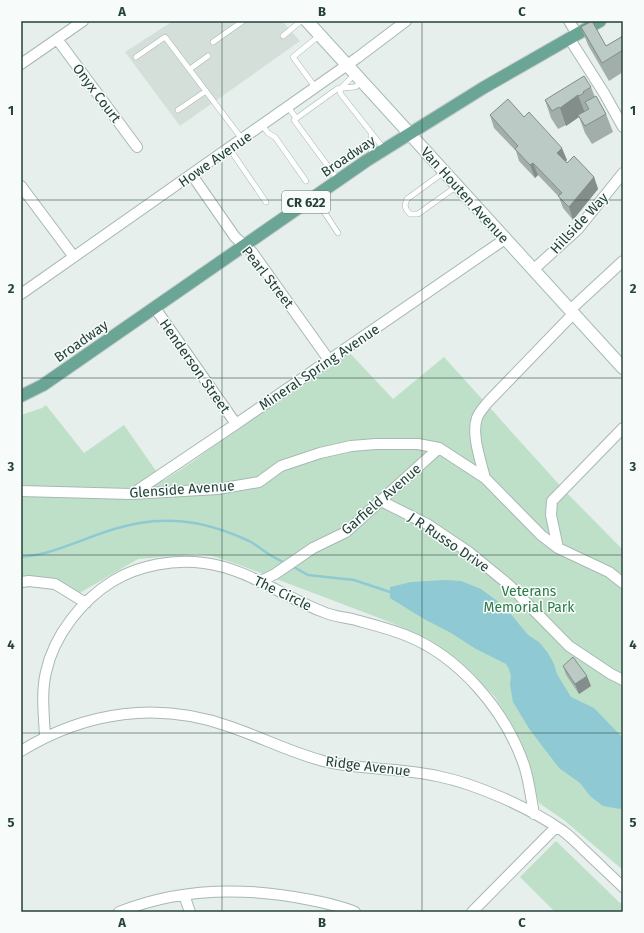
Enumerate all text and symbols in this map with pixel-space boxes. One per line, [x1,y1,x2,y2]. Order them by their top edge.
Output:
text: A [117,4,126,19]
text: B [318,4,326,19]
text: C [518,4,526,19]
street label: Onyx Court [69,60,125,127]
text: 1 [8,103,14,118]
text: 1 [630,103,636,118]
street label: Howe Avenue [175,128,255,191]
street label: Broadway [318,132,379,181]
street label: Van Houten Avenue [417,144,512,247]
street label: Hillside Way [547,189,612,257]
road number: CR 622 [282,191,330,213]
street label: Pearl Street [238,243,298,312]
text: 2 [8,281,15,296]
text: 2 [630,281,637,296]
street label: Henderson Street [156,316,234,417]
street label: Broadway [51,317,112,366]
street label: Mineral Spring Avenue [256,321,383,414]
text: 3 [7,459,15,474]
text: 3 [629,459,637,474]
street label: Garfield Avenue [338,460,425,539]
street label: Glenside Avenue [129,477,235,502]
street label: J R Russo Drive [405,509,493,576]
street label: The Circle [251,572,314,615]
park label: Veterans Memorial Park [484,583,575,616]
text: 4 [7,637,15,652]
text: 4 [629,637,637,652]
street label: Ridge Avenue [324,753,411,780]
text: 5 [8,815,15,830]
text: 5 [630,815,637,830]
text: A [117,915,126,930]
text: B [318,915,326,930]
text: C [518,915,526,930]

